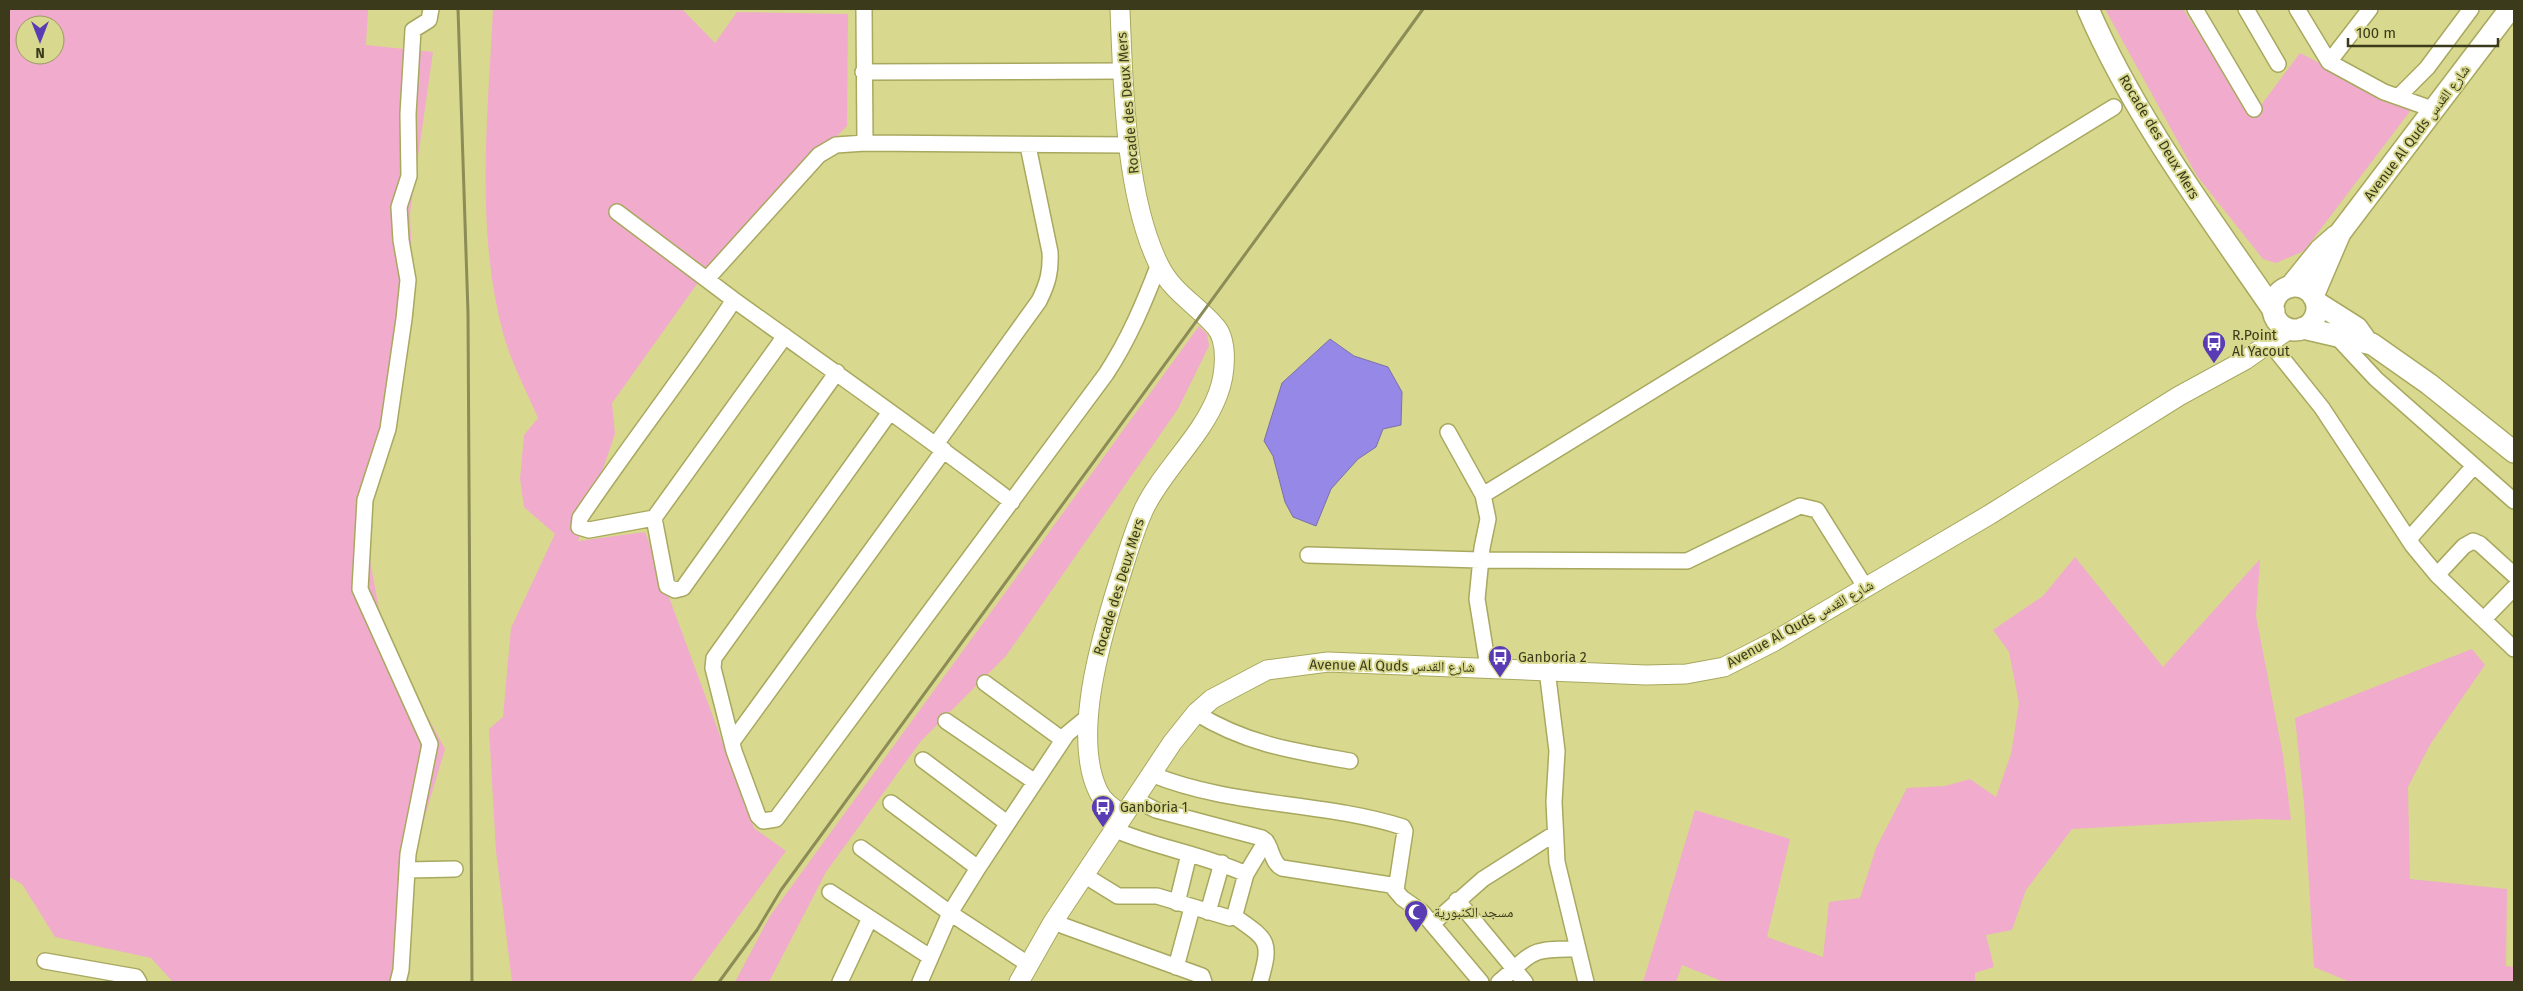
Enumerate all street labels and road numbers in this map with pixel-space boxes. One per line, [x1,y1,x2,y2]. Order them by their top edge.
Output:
street label: Rocade des Deux Mers [1113,31,1143,175]
street label: Avenue Al Quds شارع القدس [2360,62,2474,205]
street label: Rocade des Deux Mers [2115,72,2203,203]
street label: Rocade des Deux Mers [1090,516,1148,657]
street label: Avenue Al Quds شارع القدس [1724,576,1877,672]
street label: Avenue Al Quds شارع القدس [1309,656,1475,677]

